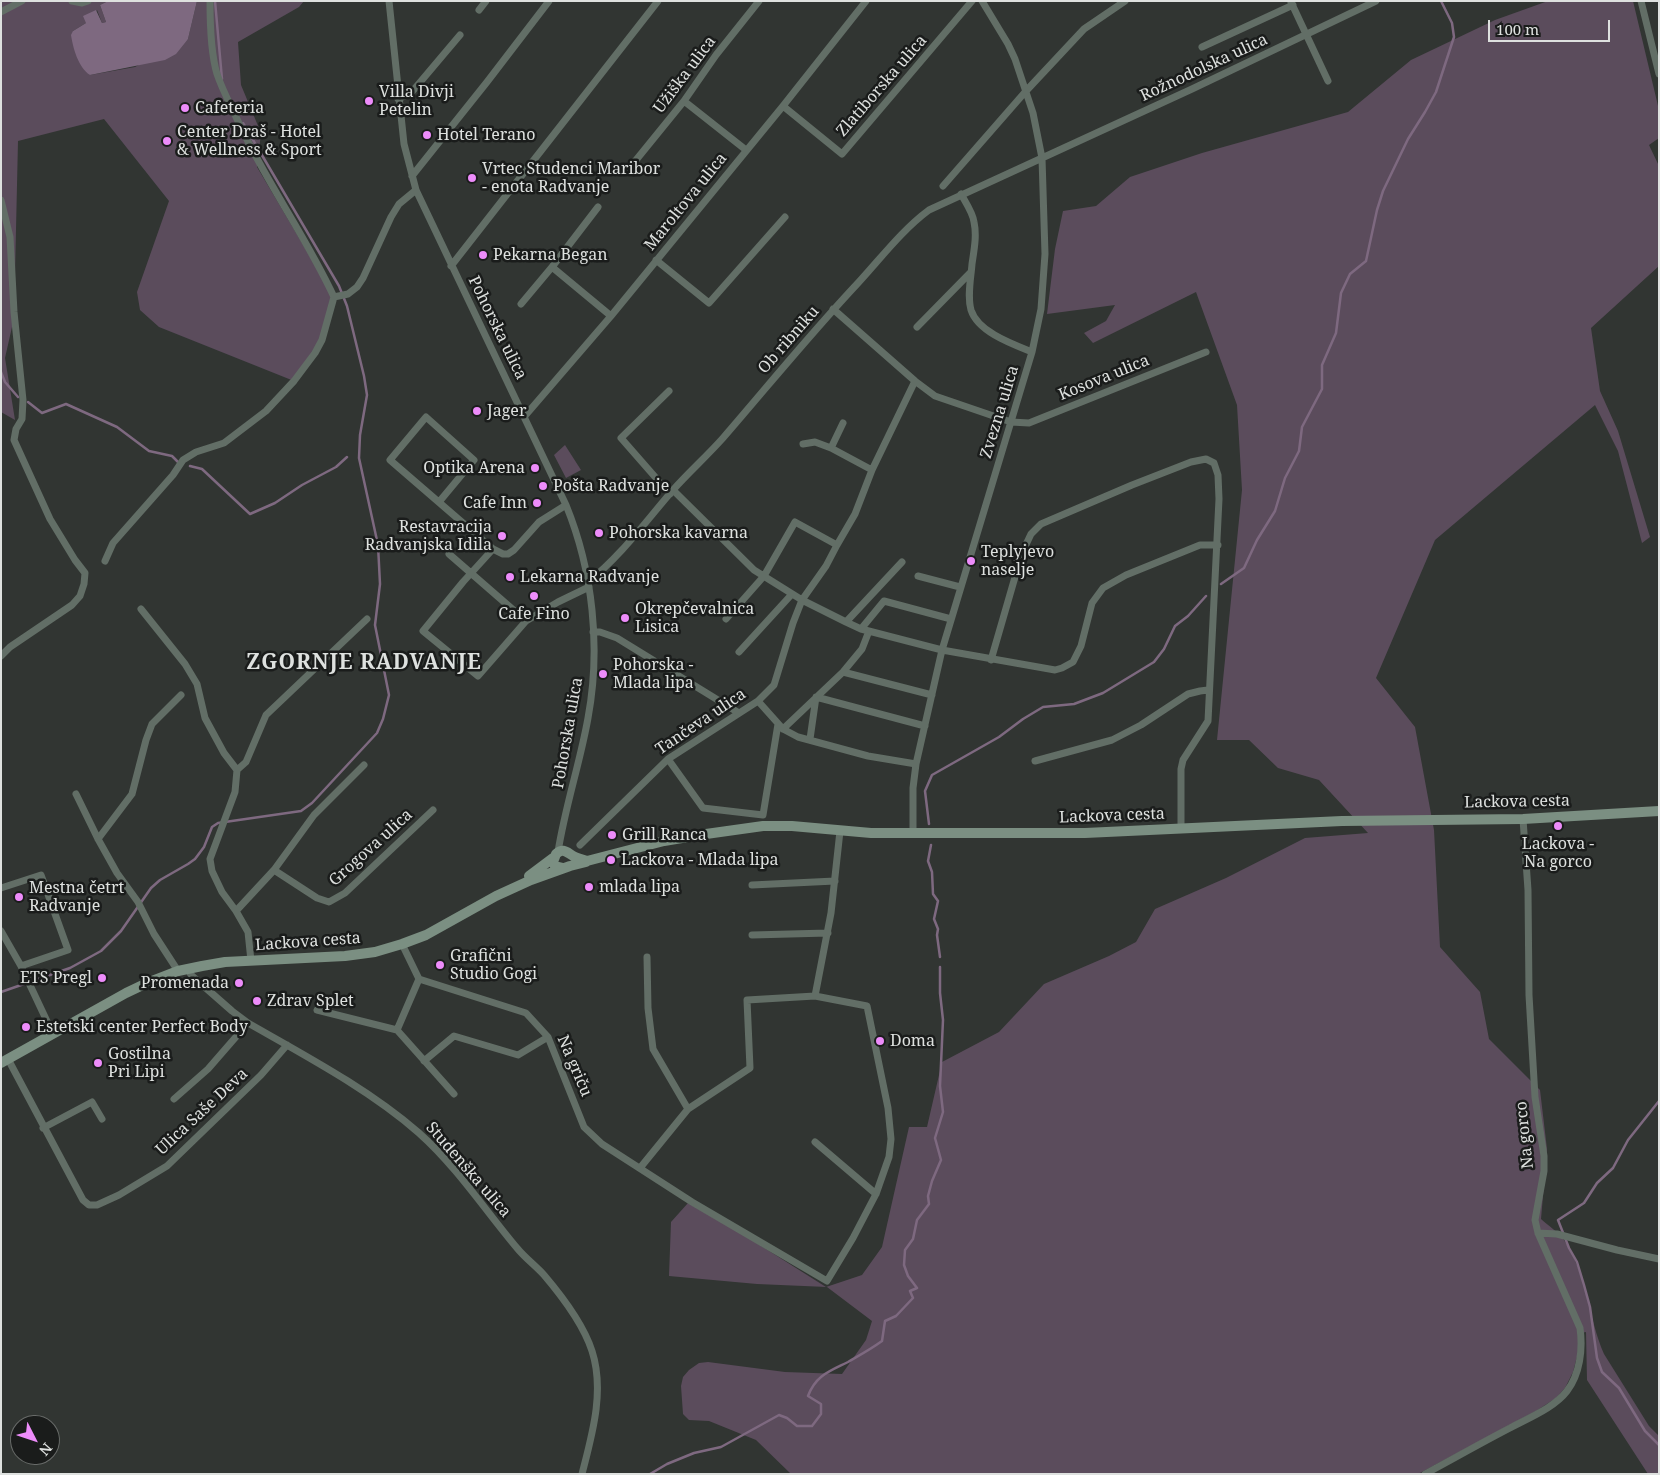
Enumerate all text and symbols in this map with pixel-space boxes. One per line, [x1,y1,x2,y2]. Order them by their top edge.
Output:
scale bar [1490,10,1612,42]
text: 100 m [1496,19,1539,39]
street label: Rožnodolska ulica [1137,30,1271,106]
street label: Zlatiborska ulica [833,32,931,140]
street label: Užiška ulica [650,33,720,117]
place label: Villa Divji Petelin [379,82,454,120]
marker: Villa Divji Petelin [363,95,375,107]
place label: Cafeteria [195,98,264,118]
marker: Cafeteria [179,102,191,114]
place label: Center Draš - Hotel & Wellness & Sport [177,122,322,160]
place label: Hotel Terano [437,125,536,145]
marker: Hotel Terano [421,129,433,141]
marker: Center Draš - Hotel & Wellness & Sport [161,135,173,147]
street label: Maroltova ulica [641,149,731,255]
place label: Vrtec Studenci Maribor - enota Radvanje [482,159,660,197]
marker: Vrtec Studenci Maribor - enota Radvanje [466,172,478,184]
place label: Pekarna Began [493,245,608,265]
marker: Pekarna Began [477,249,489,261]
street label: Pohorska ulica [464,273,530,383]
street label: Ob ribniku [754,302,824,378]
street label: Kosova ulica [1056,351,1152,405]
street label: Zvezna ulica [977,363,1023,461]
place label: Jager [487,401,526,421]
marker: Jager [471,405,483,417]
place label: Optika Arena [423,458,525,478]
marker: Optika Arena [529,462,541,474]
place label: Pošta Radvanje [553,476,669,496]
marker: Pošta Radvanje [537,480,549,492]
place label: Cafe Inn [463,493,527,513]
marker: Cafe Inn [531,497,543,509]
place label: Restavracija Radvanjska Idila [365,517,492,555]
place label: Pohorska kavarna [609,523,748,543]
marker: Pohorska kavarna [593,527,605,539]
marker: Restavracija Radvanjska Idila [496,530,508,542]
place label: Teplyjevo naselje [981,542,1054,580]
marker: Teplyjevo naselje [965,555,977,567]
place label: Lekarna Radvanje [520,567,659,587]
marker: Lekarna Radvanje [504,571,516,583]
marker: Cafe Fino [528,590,540,602]
place label: Okrepčevalnica Lisica [635,599,754,637]
place label: Cafe Fino [498,604,570,624]
marker: Okrepčevalnica Lisica [619,612,631,624]
district label: ZGORNJE RADVANJE [244,650,484,676]
place label: Pohorska - Mlada lipa [613,655,694,693]
marker: Pohorska - Mlada lipa [597,668,609,680]
street label: Pohorska ulica [549,676,587,790]
street label: Tančeva ulica [652,685,750,759]
street label: Lackova cesta [1464,791,1570,813]
street label: Lackova cesta [1059,805,1165,827]
street label: Grogova ulica [325,806,417,890]
marker: Lackova - Na gorco [1552,820,1564,832]
place label: Grill Ranca [622,825,707,845]
marker: Grill Ranca [606,829,618,841]
place label: Lackova - Na gorco [1522,834,1594,872]
place label: Lackova - Mlada lipa [621,850,779,870]
marker: Lackova - Mlada lipa [605,854,617,866]
place label: mlada lipa [599,877,680,897]
place label: Mestna četrt Radvanje [29,878,124,916]
marker: mlada lipa [583,881,595,893]
marker: Mestna četrt Radvanje [13,891,25,903]
street label: Lackova cesta [255,929,361,955]
place label: Grafični Studio Gogi [450,946,537,984]
marker: Grafični Studio Gogi [434,959,446,971]
place label: ETS Pregl [20,968,92,988]
marker: ETS Pregl [96,972,108,984]
place label: Promenada [141,973,229,993]
marker: Promenada [233,977,245,989]
place label: Zdrav Splet [267,991,354,1011]
marker: Zdrav Splet [251,995,263,1007]
place label: Estetski center Perfect Body [36,1017,248,1037]
marker: Estetski center Perfect Body [20,1021,32,1033]
place label: Doma [890,1031,935,1051]
street label: Na griču [553,1032,595,1100]
marker: Doma [874,1035,886,1047]
place label: Gostilna Pri Lipi [108,1044,171,1082]
marker: Gostilna Pri Lipi [92,1057,104,1069]
street label: Ulica Saše Deva [152,1065,252,1159]
street label: Na gorco [1512,1100,1538,1170]
street label: Studenška ulica [421,1118,515,1222]
north arrow [10,1415,60,1465]
text: N [35,1439,57,1460]

